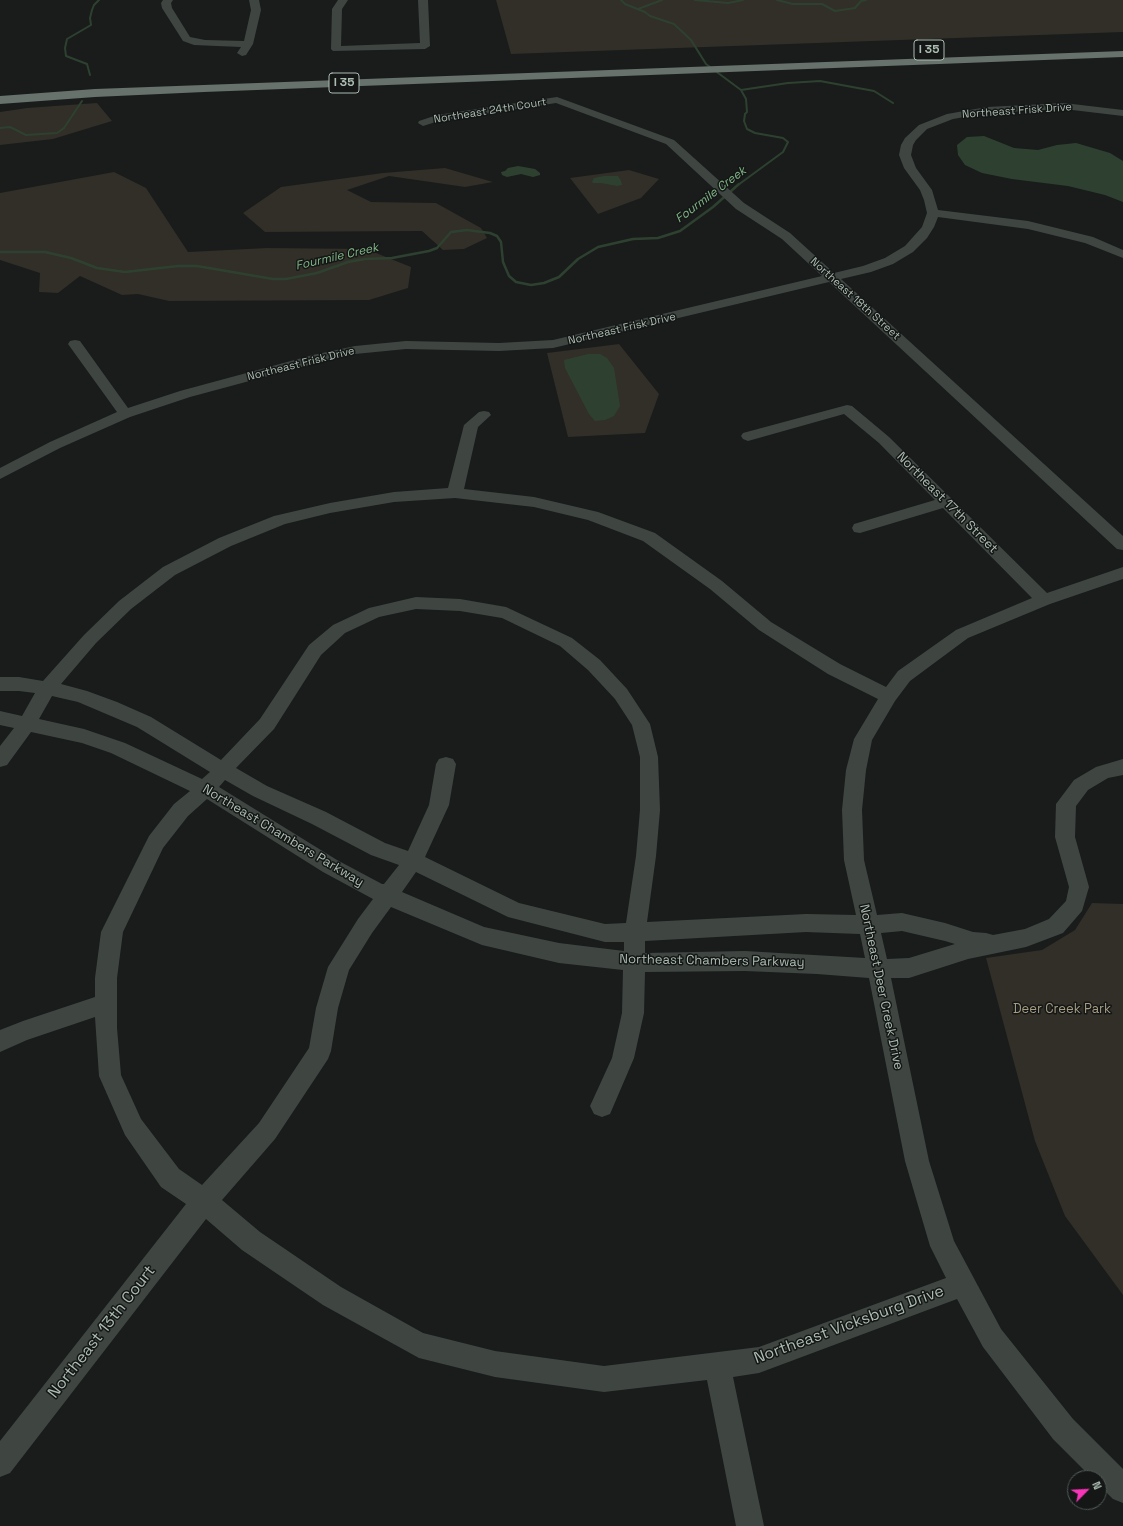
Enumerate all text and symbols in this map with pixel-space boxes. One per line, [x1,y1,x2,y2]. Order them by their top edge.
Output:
road number: I 35 [914,40,944,60]
road number: I 35 [329,73,359,93]
street label: Northeast 24th Court [433,96,547,126]
street label: Northeast Frisk Drive [962,101,1072,121]
water label: Fourmile Creek [673,164,749,226]
water label: Fourmile Creek [294,240,380,274]
street label: Northeast 18th Street [807,255,903,343]
street label: Northeast Frisk Drive [567,310,677,348]
street label: Northeast Frisk Drive [246,344,356,384]
street label: Northeast 17th Street [893,449,1001,557]
street label: Northeast Chambers Parkway [200,782,366,890]
street label: Northeast Deer Creek Drive [856,903,906,1071]
street label: Northeast Chambers Parkway [619,952,805,970]
park label: Deer Creek Park [1013,1001,1111,1017]
street label: Northeast 13th Court [44,1262,160,1402]
street label: Northeast Vicksburg Drive [751,1282,947,1368]
north arrow [1067,1470,1107,1510]
text: N [1089,1479,1105,1492]

